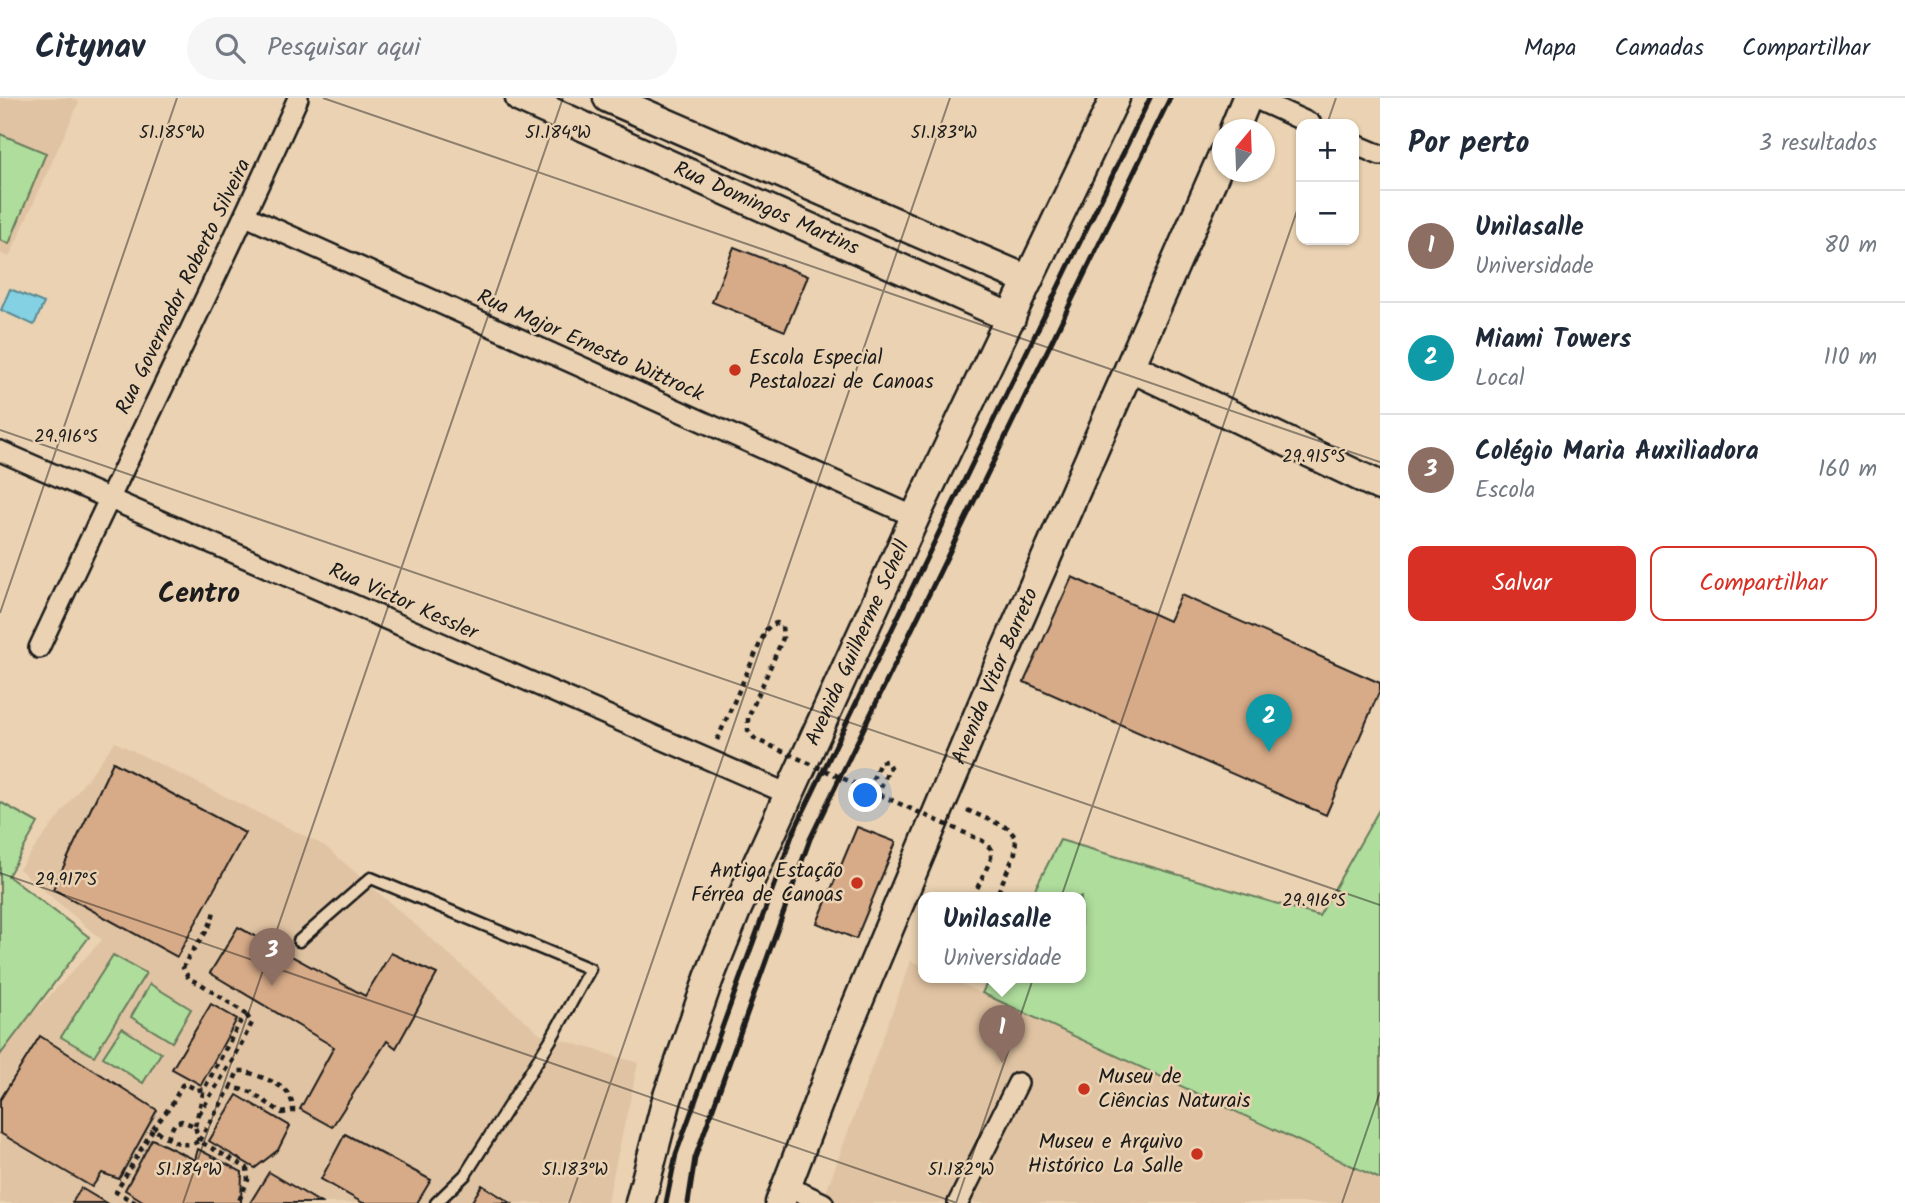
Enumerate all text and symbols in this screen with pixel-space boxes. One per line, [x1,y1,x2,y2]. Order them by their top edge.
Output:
search box [187,17,677,80]
text: Citynav [35,22,145,75]
text: Pesquisar aqui [267,27,420,69]
icon: search [211,29,249,67]
text: Mapa [1524,29,1577,68]
text: Camadas [1615,29,1704,68]
text: Compartilhar [1742,29,1870,68]
text: 51.185°W [139,119,205,148]
text: 51.184°W [525,119,591,148]
text: 51.183°W [911,119,977,148]
north arrow [1212,119,1275,182]
map controls [1296,119,1359,245]
button: + [1296,119,1359,182]
text: Por perto [1408,120,1529,168]
text: 3 resultados [1759,126,1877,162]
street label: Rua Domingos Martins [668,152,865,264]
street label: Rua Governador Roberto Silveira [108,153,260,421]
button: − [1296,182,1359,245]
text: Unilasalle [1475,207,1584,249]
text: 1 [1428,228,1434,264]
text: 80 m [1824,228,1877,264]
text: Universidade [1475,249,1594,285]
street label: Rua Major Ernesto Wittrock [471,281,709,411]
text: Miami Towers [1475,319,1631,361]
text: 2 [1424,340,1438,376]
text: 110 m [1824,340,1877,376]
place label: Escola Especial Pestalozzi de Canoas [749,342,934,399]
text: Local [1475,361,1525,397]
marker: Escola Especial Pestalozzi de Canoas [727,362,743,378]
text: 29.916°S [34,423,98,452]
text: Colégio Maria Auxiliadora [1475,431,1759,473]
text: 29.915°S [1282,443,1346,472]
text: 3 [1425,452,1437,488]
text: 160 m [1818,452,1877,488]
text: Escola [1475,473,1535,509]
street label: Avenida Guilherme Schell [797,535,919,751]
button: Salvar [1408,546,1636,621]
button: Compartilhar [1650,546,1877,621]
street label: Rua Victor Kessler [323,554,484,650]
district label: Centro [158,572,240,617]
street label: Avenida Vitor Barreto [943,583,1048,770]
pin: 2 [1246,694,1292,752]
your location [848,778,882,812]
place label: Antiga Estação Férrea de Canoas [691,855,843,912]
text: 29.917°S [35,866,97,895]
marker: Antiga Estação Férrea de Canoas [849,875,865,891]
text: 29.916°S [1282,887,1346,916]
popup [918,892,1086,983]
text: Unilasalle [943,899,1051,941]
pin: 3 [249,928,295,986]
text: Universidade [943,941,1061,977]
pin: 1 [979,1005,1025,1063]
place label: Museu de Ciências Naturais [1098,1061,1251,1118]
marker: Museu de Ciências Naturais [1076,1081,1092,1097]
place label: Museu e Arquivo Histórico La Salle [1028,1126,1184,1183]
marker: Museu e Arquivo Histórico La Salle [1189,1146,1205,1162]
text: 51.184°W [156,1156,222,1185]
text: 51.183°W [542,1156,608,1185]
text: 51.182°W [928,1156,994,1185]

